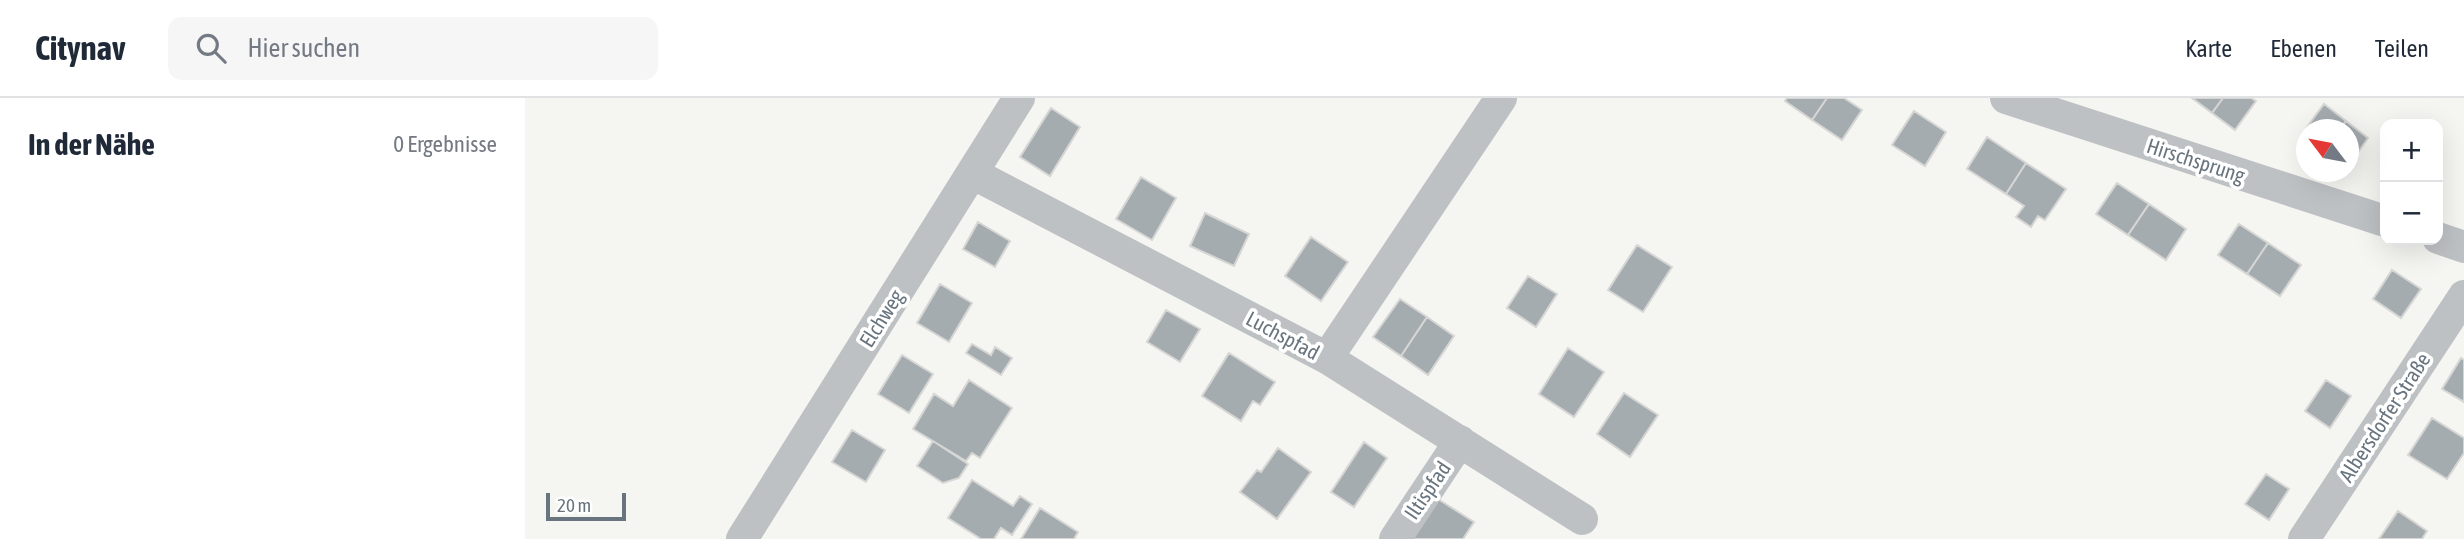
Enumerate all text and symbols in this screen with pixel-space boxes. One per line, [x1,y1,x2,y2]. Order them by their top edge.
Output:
search box [168,17,658,80]
text: Citynav [35,29,126,67]
icon: search [192,29,230,67]
text: Hier suchen [248,33,360,63]
text: Karte [2185,35,2232,62]
text: Ebenen [2270,35,2337,62]
text: Teilen [2375,35,2429,62]
north arrow [2296,119,2359,182]
map controls [2380,119,2443,245]
button: + [2380,119,2443,182]
text: In der Nähe [28,127,155,161]
text: 0 Ergebnisse [393,131,497,157]
street label: Hirschsprung [2144,133,2248,187]
button: − [2380,182,2443,245]
street label: Elchweg [854,285,908,351]
street label: Luchspfad [1242,306,1324,364]
street label: Albersdorfer Straße [2333,348,2435,486]
street label: Iltispfad [1399,456,1455,524]
scale bar [546,490,627,522]
text: 20 m [557,494,591,516]

